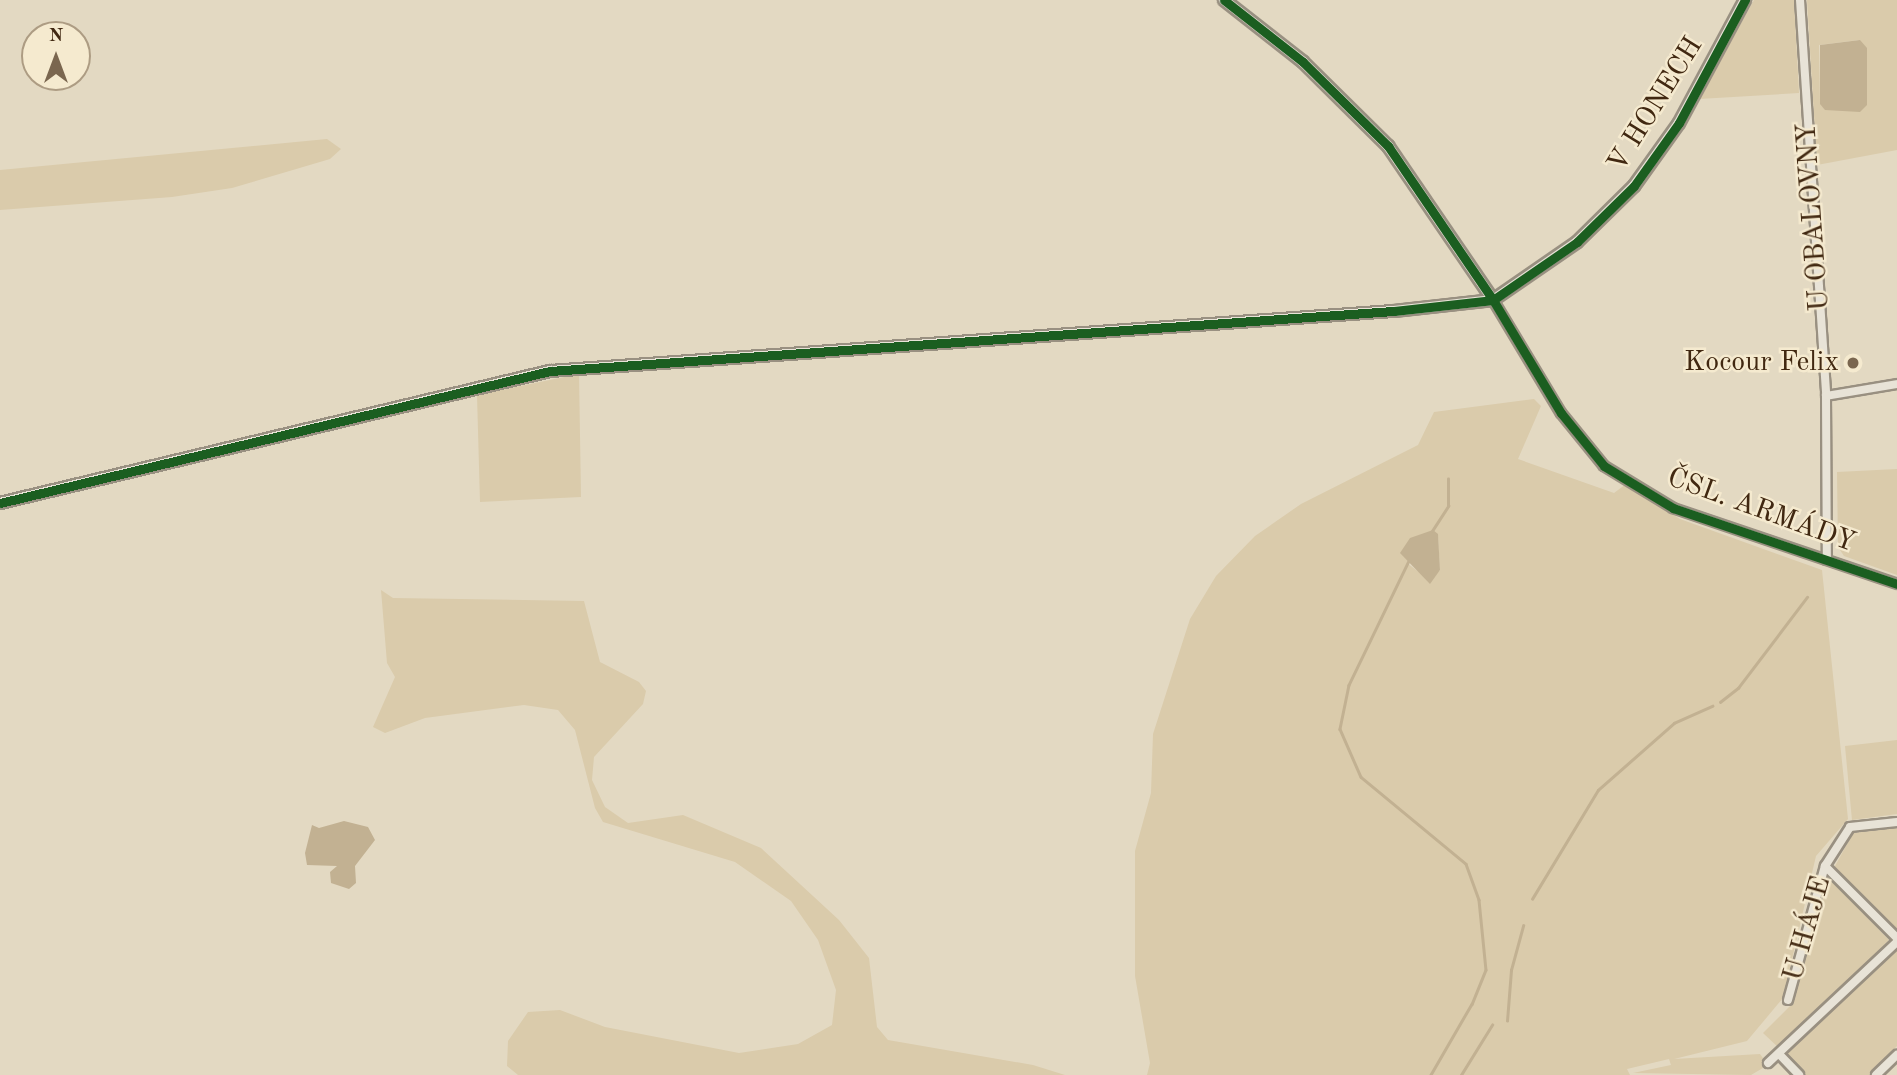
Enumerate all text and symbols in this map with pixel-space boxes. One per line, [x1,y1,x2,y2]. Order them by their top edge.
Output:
north arrow [21,21,91,91]
text: N [49,27,63,46]
street label: V HONECH [1601,31,1711,179]
street label: U OBALOVNY [1791,122,1837,312]
place label: Kocour Felix [1684,346,1839,380]
marker: Kocour Felix [1845,355,1861,371]
street label: ČSL. ARMÁDY [1662,461,1860,561]
street label: U HÁJE [1777,873,1839,985]

